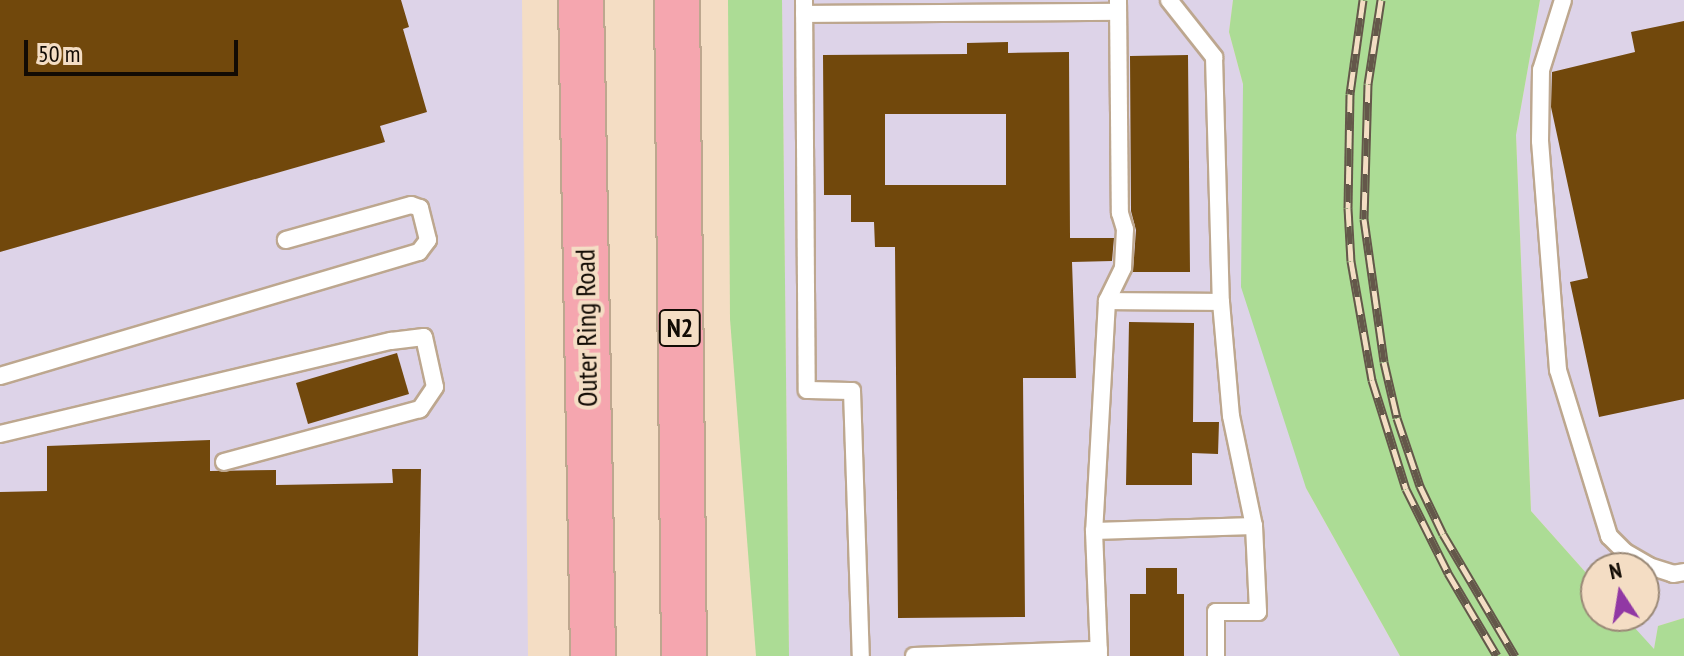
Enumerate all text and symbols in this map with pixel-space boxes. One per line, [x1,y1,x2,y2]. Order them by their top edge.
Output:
scale bar [28,24,242,74]
text: 50 m [38,38,80,69]
street label: Outer Ring Road [568,249,604,407]
road number: N2 [658,306,702,350]
north arrow [1580,552,1660,632]
text: N [1607,556,1624,585]

